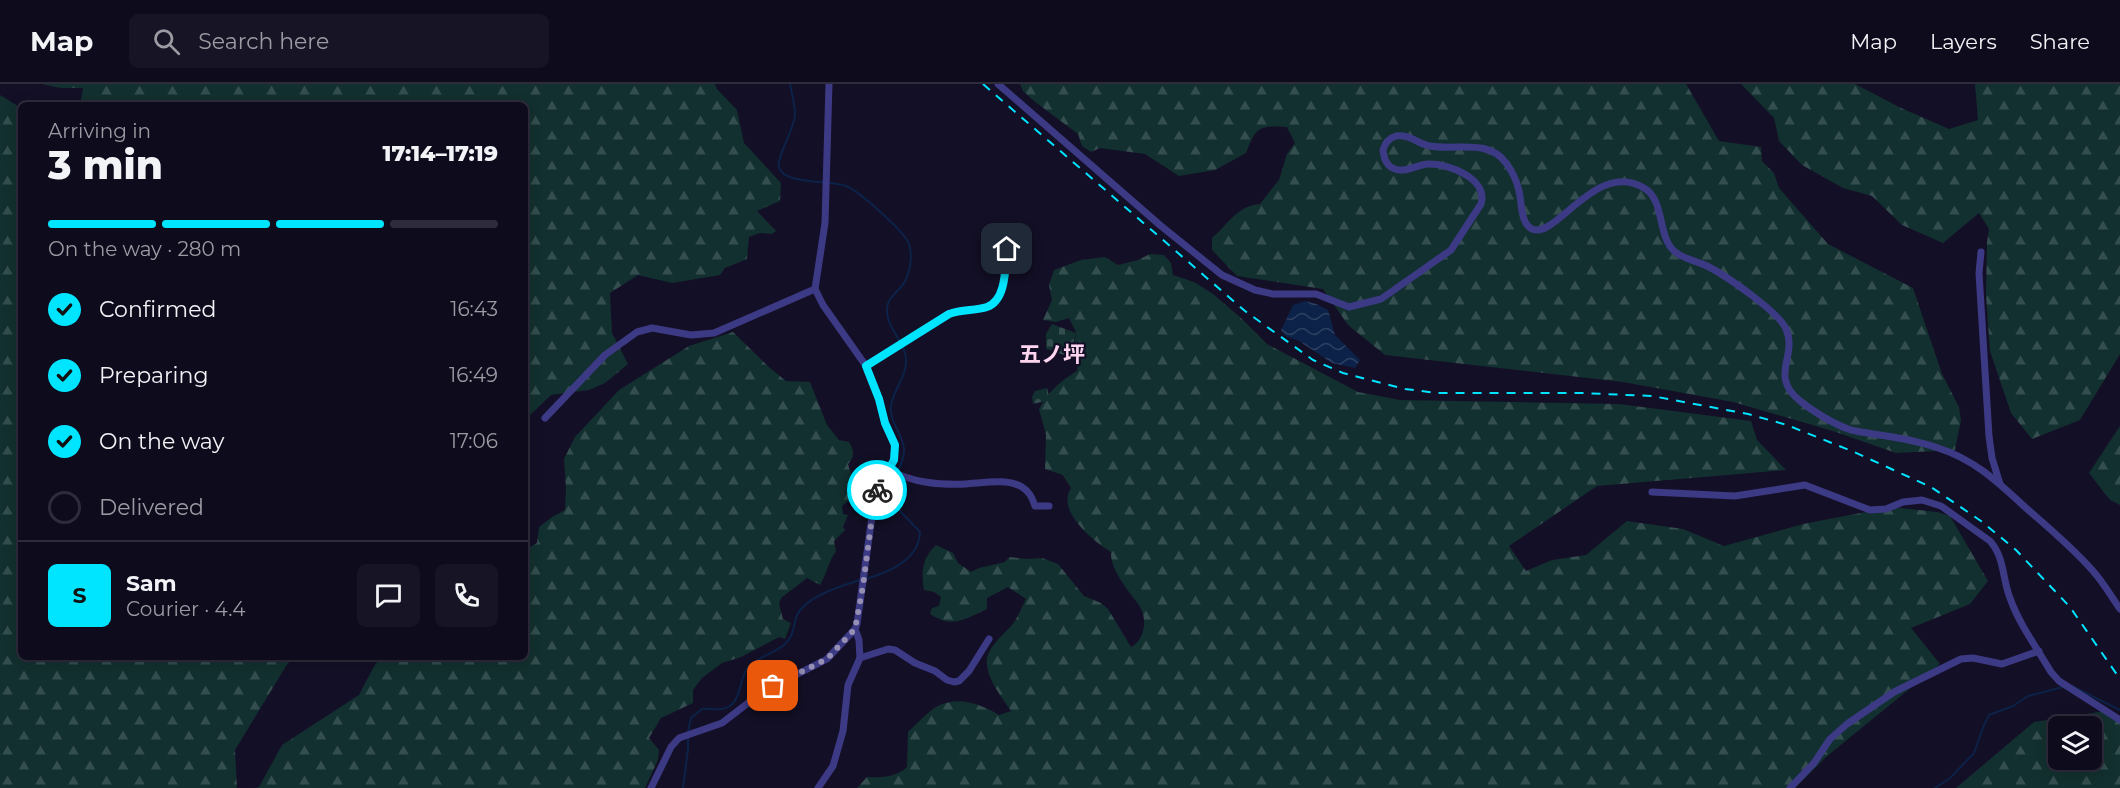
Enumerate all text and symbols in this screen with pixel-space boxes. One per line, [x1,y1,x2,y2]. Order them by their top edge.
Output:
search box [129,14,549,68]
text: Map [30,24,93,58]
icon: search [150,25,183,58]
text: Search here [198,28,329,55]
text: Map [1850,29,1897,54]
text: Layers [1930,29,1997,54]
text: Share [2030,29,2090,54]
text: Arriving in [48,119,151,143]
text: 17:14–17:19 [383,140,498,167]
text: 3 min [48,141,163,189]
pin [981,223,1032,274]
icon: home [990,232,1023,265]
text: On the way · 280 m [48,237,241,261]
icon: check [48,293,81,326]
text: Confirmed [99,296,216,323]
text: 16:43 [450,297,498,321]
district label: 五ノ坪 [1019,341,1085,368]
icon: check [48,359,81,392]
text: Preparing [99,362,208,389]
text: 16:49 [449,363,498,387]
icon: check [48,425,81,458]
text: On the way [99,428,224,455]
text: 17:06 [450,429,498,453]
courier [847,460,907,520]
icon: bike [861,474,894,507]
text: Delivered [99,494,204,521]
button: chat [357,564,420,627]
button: phone [435,564,498,627]
text: Sam [126,570,177,597]
text: S [72,582,87,609]
text: Courier · 4.4 [126,597,245,621]
pin [747,660,798,711]
icon: bag [756,669,789,702]
map controls [2048,716,2102,770]
button: layers [2048,716,2102,770]

